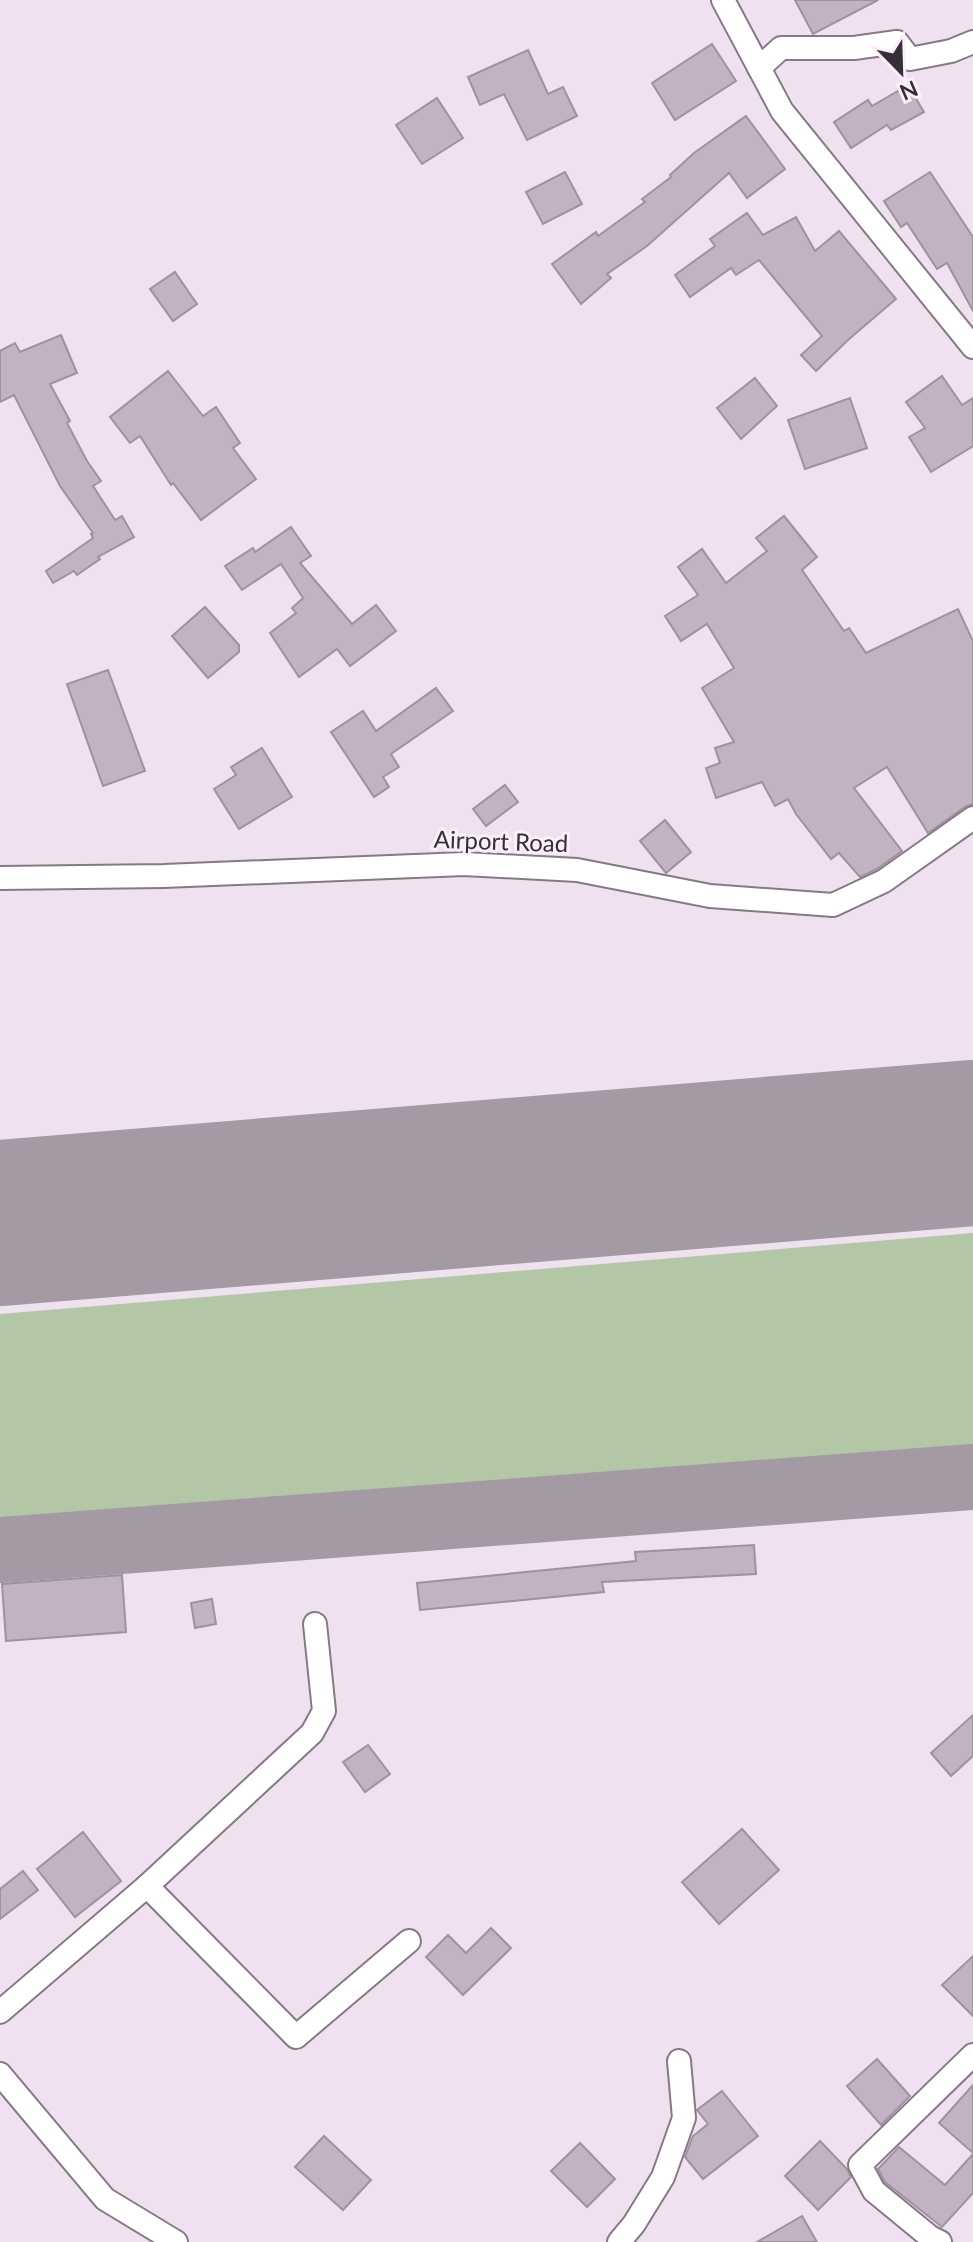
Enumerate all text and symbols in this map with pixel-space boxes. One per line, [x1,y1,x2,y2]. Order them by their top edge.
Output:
north arrow [861,32,941,112]
text: N [896,75,922,107]
street label: Airport Road [433,824,569,857]

